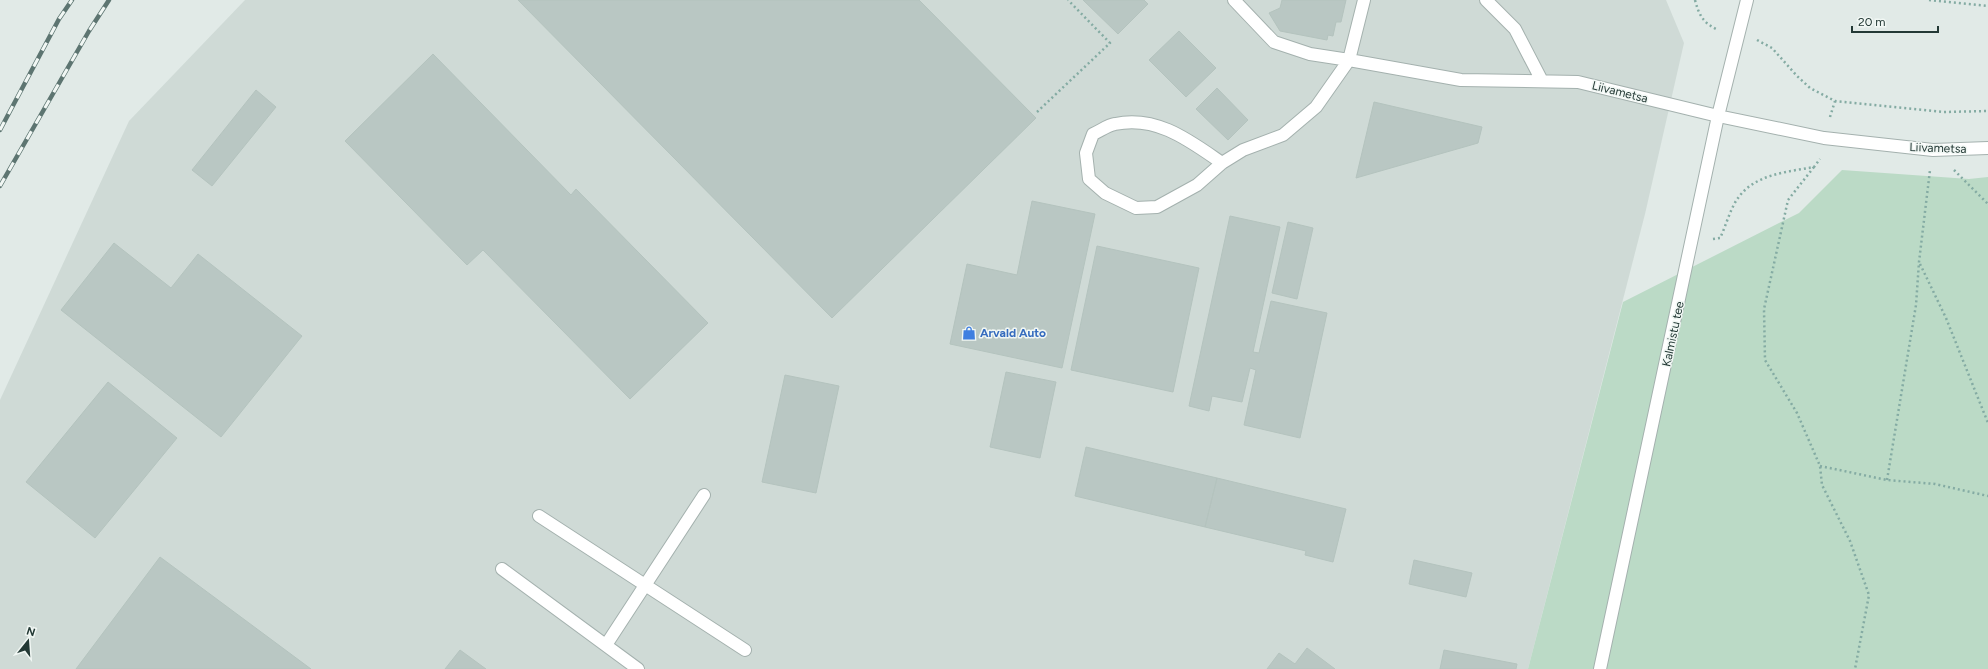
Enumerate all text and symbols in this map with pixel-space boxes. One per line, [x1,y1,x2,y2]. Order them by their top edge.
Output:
scale bar [1852,8,1938,34]
text: 20 m [1858,15,1886,29]
street label: Liivametsa [1591,78,1649,106]
street label: Liivametsa [1909,140,1967,156]
street label: Kalmistu tee [1659,300,1687,368]
shop icon: Arvald Auto [961,325,977,341]
place label: Arvald Auto [980,326,1046,340]
north arrow [8,621,48,661]
text: N [25,624,37,639]

